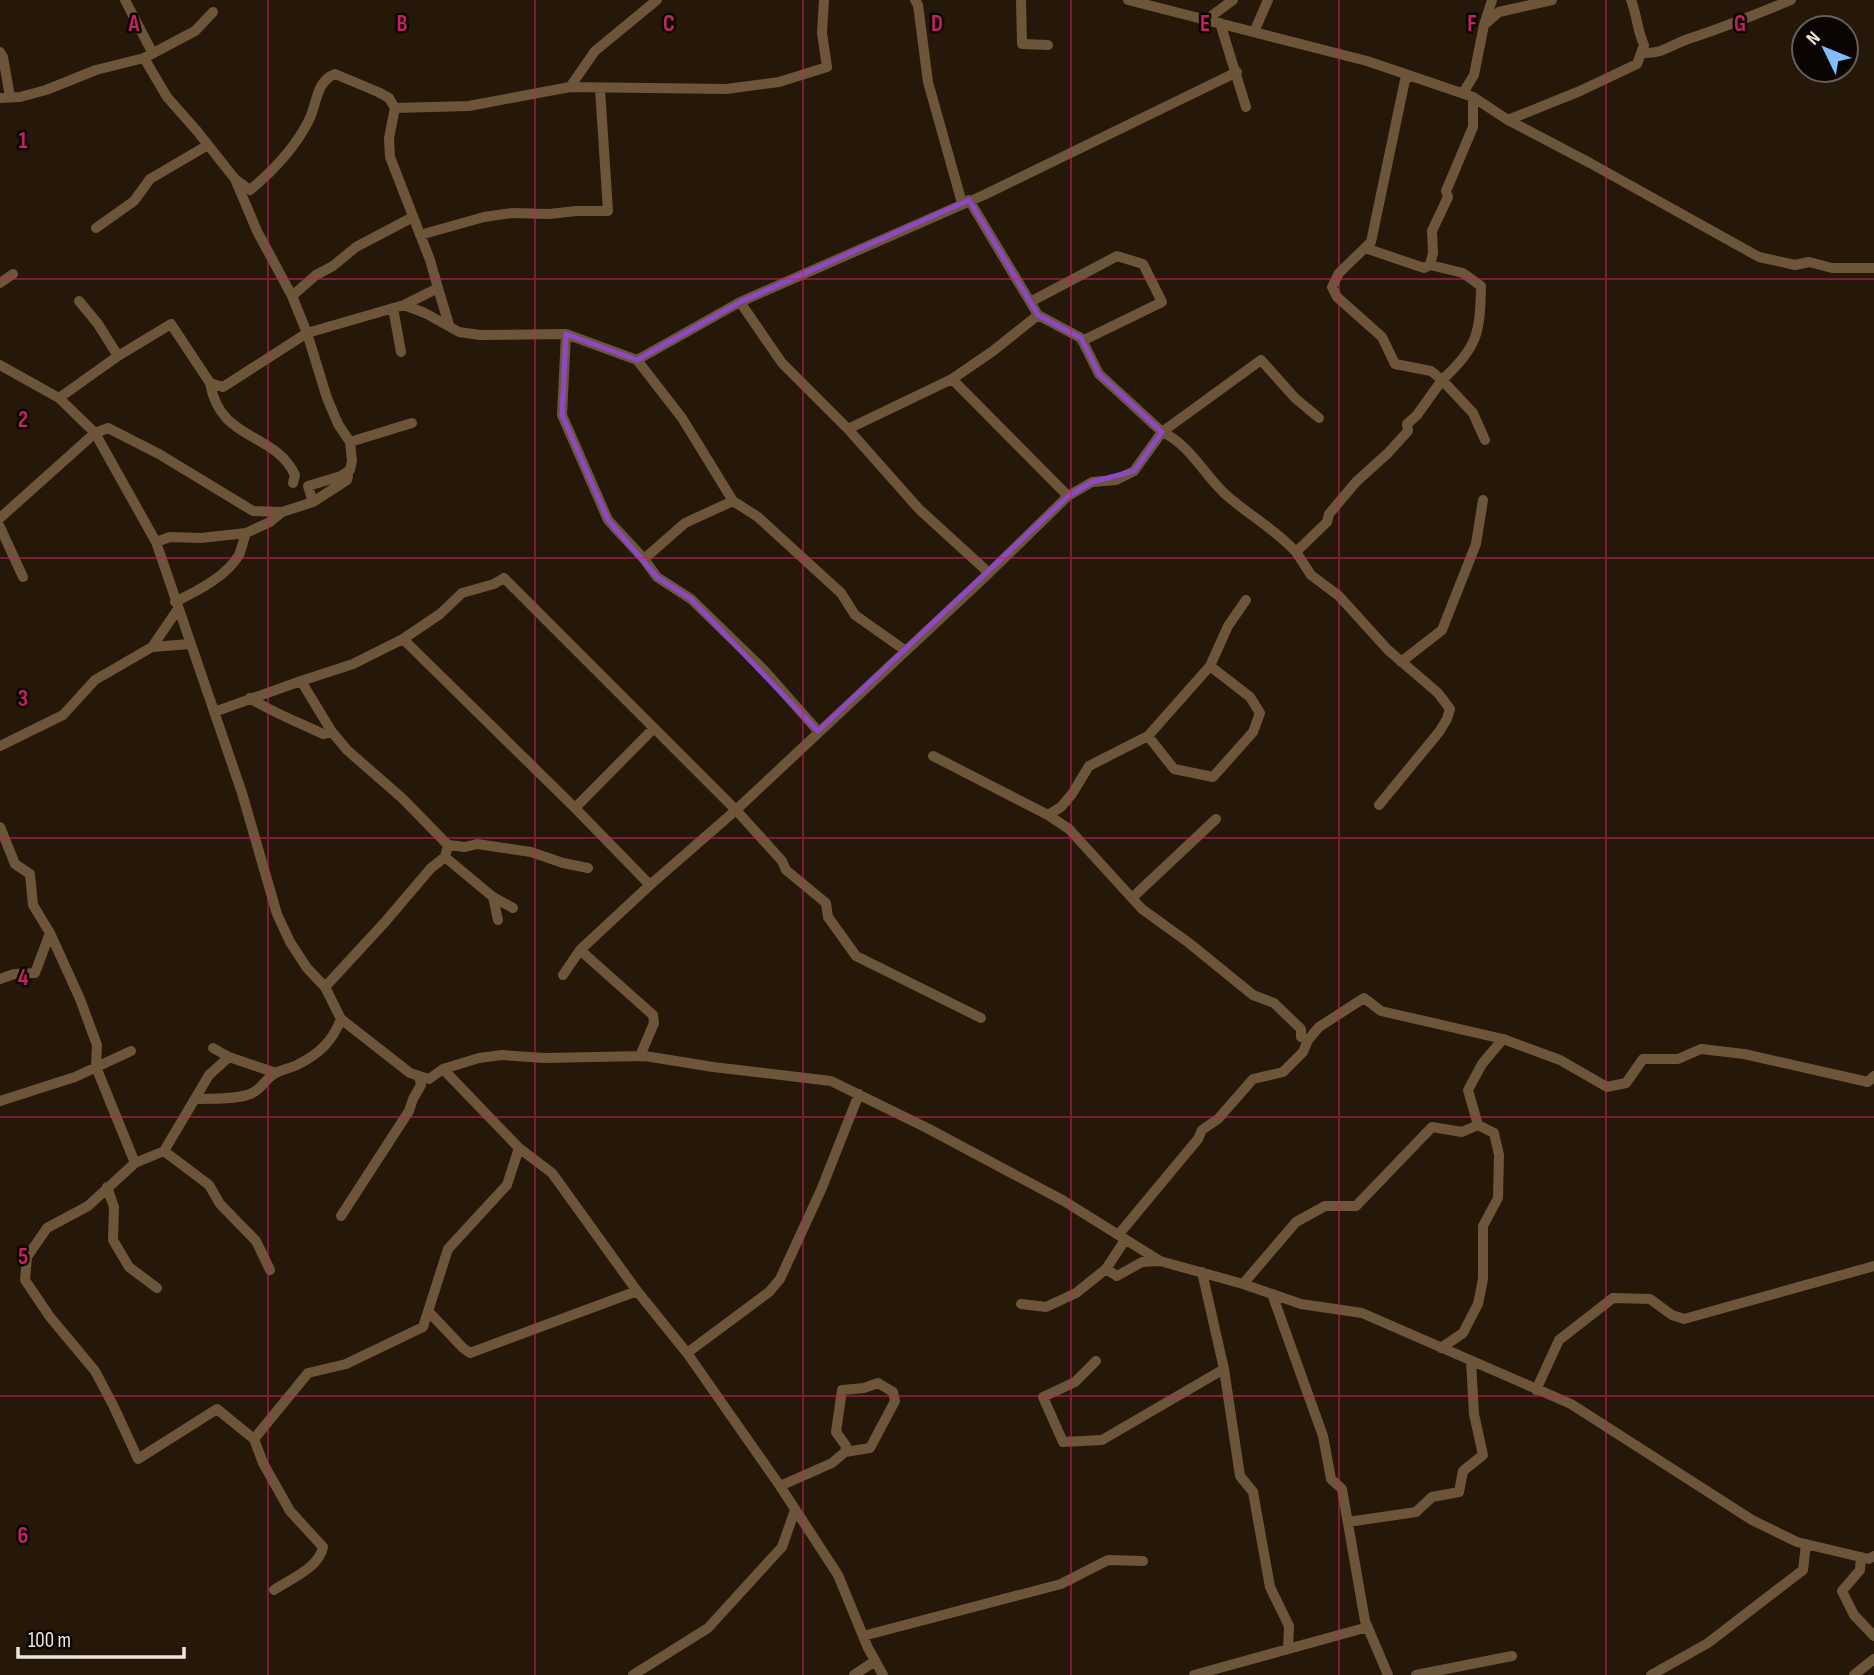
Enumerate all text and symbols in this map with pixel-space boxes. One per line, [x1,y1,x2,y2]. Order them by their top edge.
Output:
text: A [128,10,141,38]
text: B [397,10,408,38]
text: C [663,10,675,38]
text: D [931,10,943,38]
text: E [1200,10,1210,38]
text: F [1467,10,1477,38]
text: G [1734,10,1746,38]
north arrow [1790,14,1860,84]
text: N [1802,27,1826,50]
text: 1 [18,127,28,155]
text: 2 [18,406,28,434]
text: 3 [18,685,28,713]
text: 4 [18,964,29,992]
text: 5 [18,1243,28,1271]
text: 6 [18,1522,28,1550]
scale bar [18,1616,184,1660]
text: 100 m [28,1628,71,1653]

